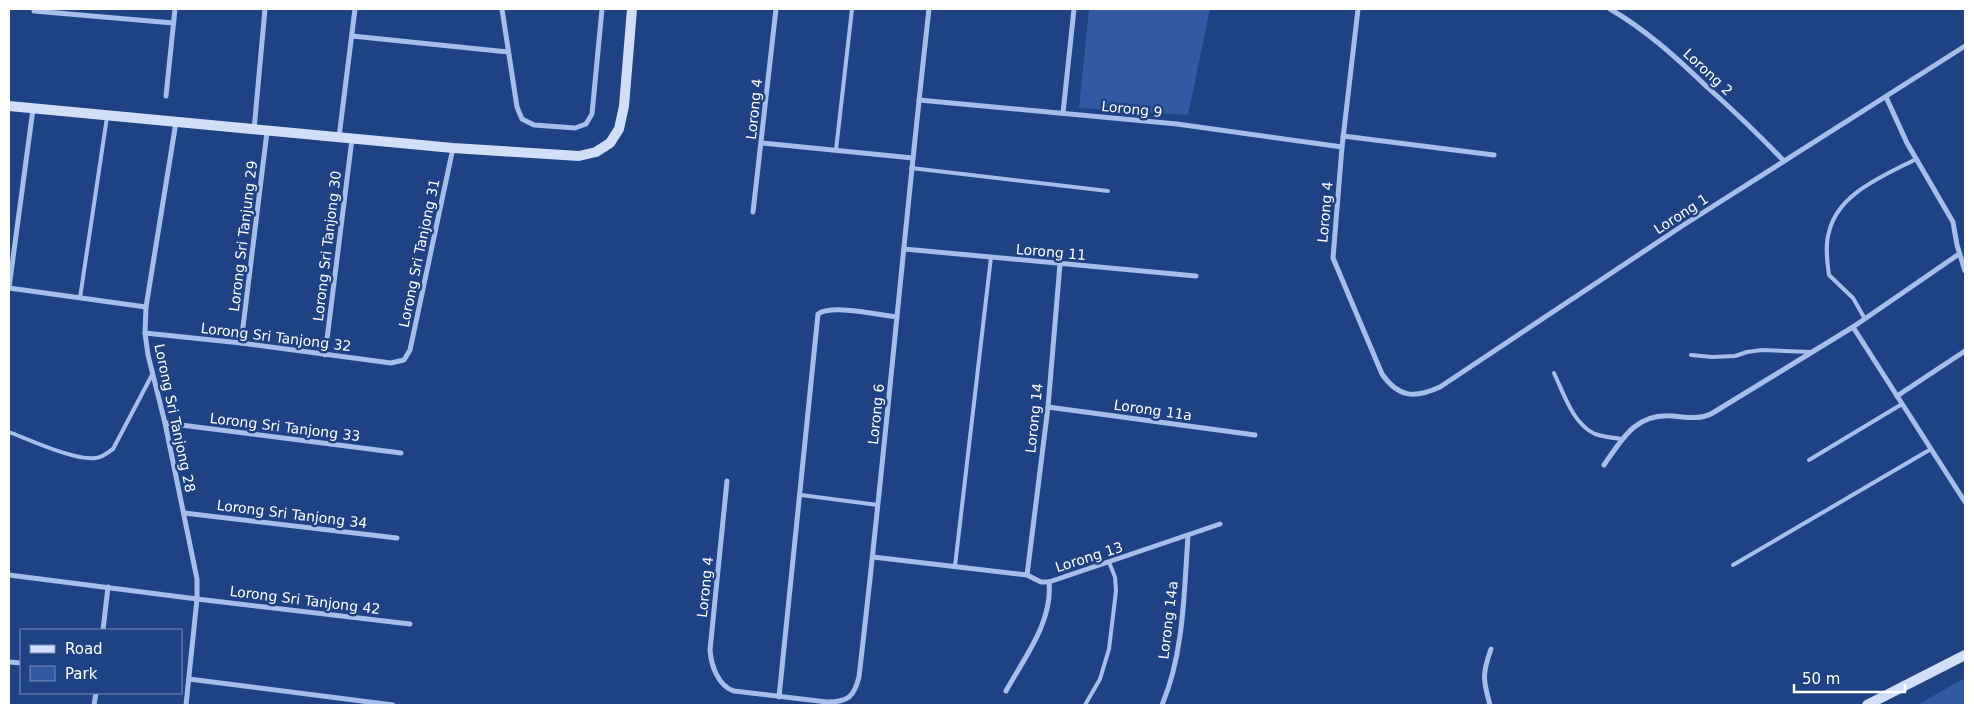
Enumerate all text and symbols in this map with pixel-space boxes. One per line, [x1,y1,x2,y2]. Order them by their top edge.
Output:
street label: Lorong 2 [1680,45,1736,99]
street label: Lorong 4 [743,78,765,140]
street label: Lorong 9 [1101,98,1163,120]
street label: Lorong Sri Tanjung 29 [226,160,260,312]
street label: Lorong Sri Tanjong 30 [310,170,344,322]
street label: Lorong Sri Tanjong 31 [395,177,443,329]
street label: Lorong 4 [1314,181,1336,243]
street label: Lorong 1 [1651,191,1711,237]
street label: Lorong 11 [1015,241,1087,263]
street label: Lorong Sri Tanjong 32 [200,320,352,354]
street label: Lorong Sri Tanjong 28 [151,342,199,494]
street label: Lorong 14 [1022,382,1046,454]
street label: Lorong 6 [865,383,887,445]
street label: Lorong 11a [1113,397,1193,423]
street label: Lorong Sri Tanjong 33 [209,410,361,444]
street label: Lorong Sri Tanjong 34 [216,497,368,531]
street label: Lorong 13 [1053,539,1125,575]
street label: Lorong 4 [694,556,716,618]
street label: Lorong 14a [1155,580,1181,660]
street label: Lorong Sri Tanjong 42 [229,583,381,617]
legend [20,629,182,694]
text: Road [65,640,103,658]
scale bar [1794,662,1905,694]
text: Park [65,665,98,683]
text: 50 m [1802,670,1840,688]

